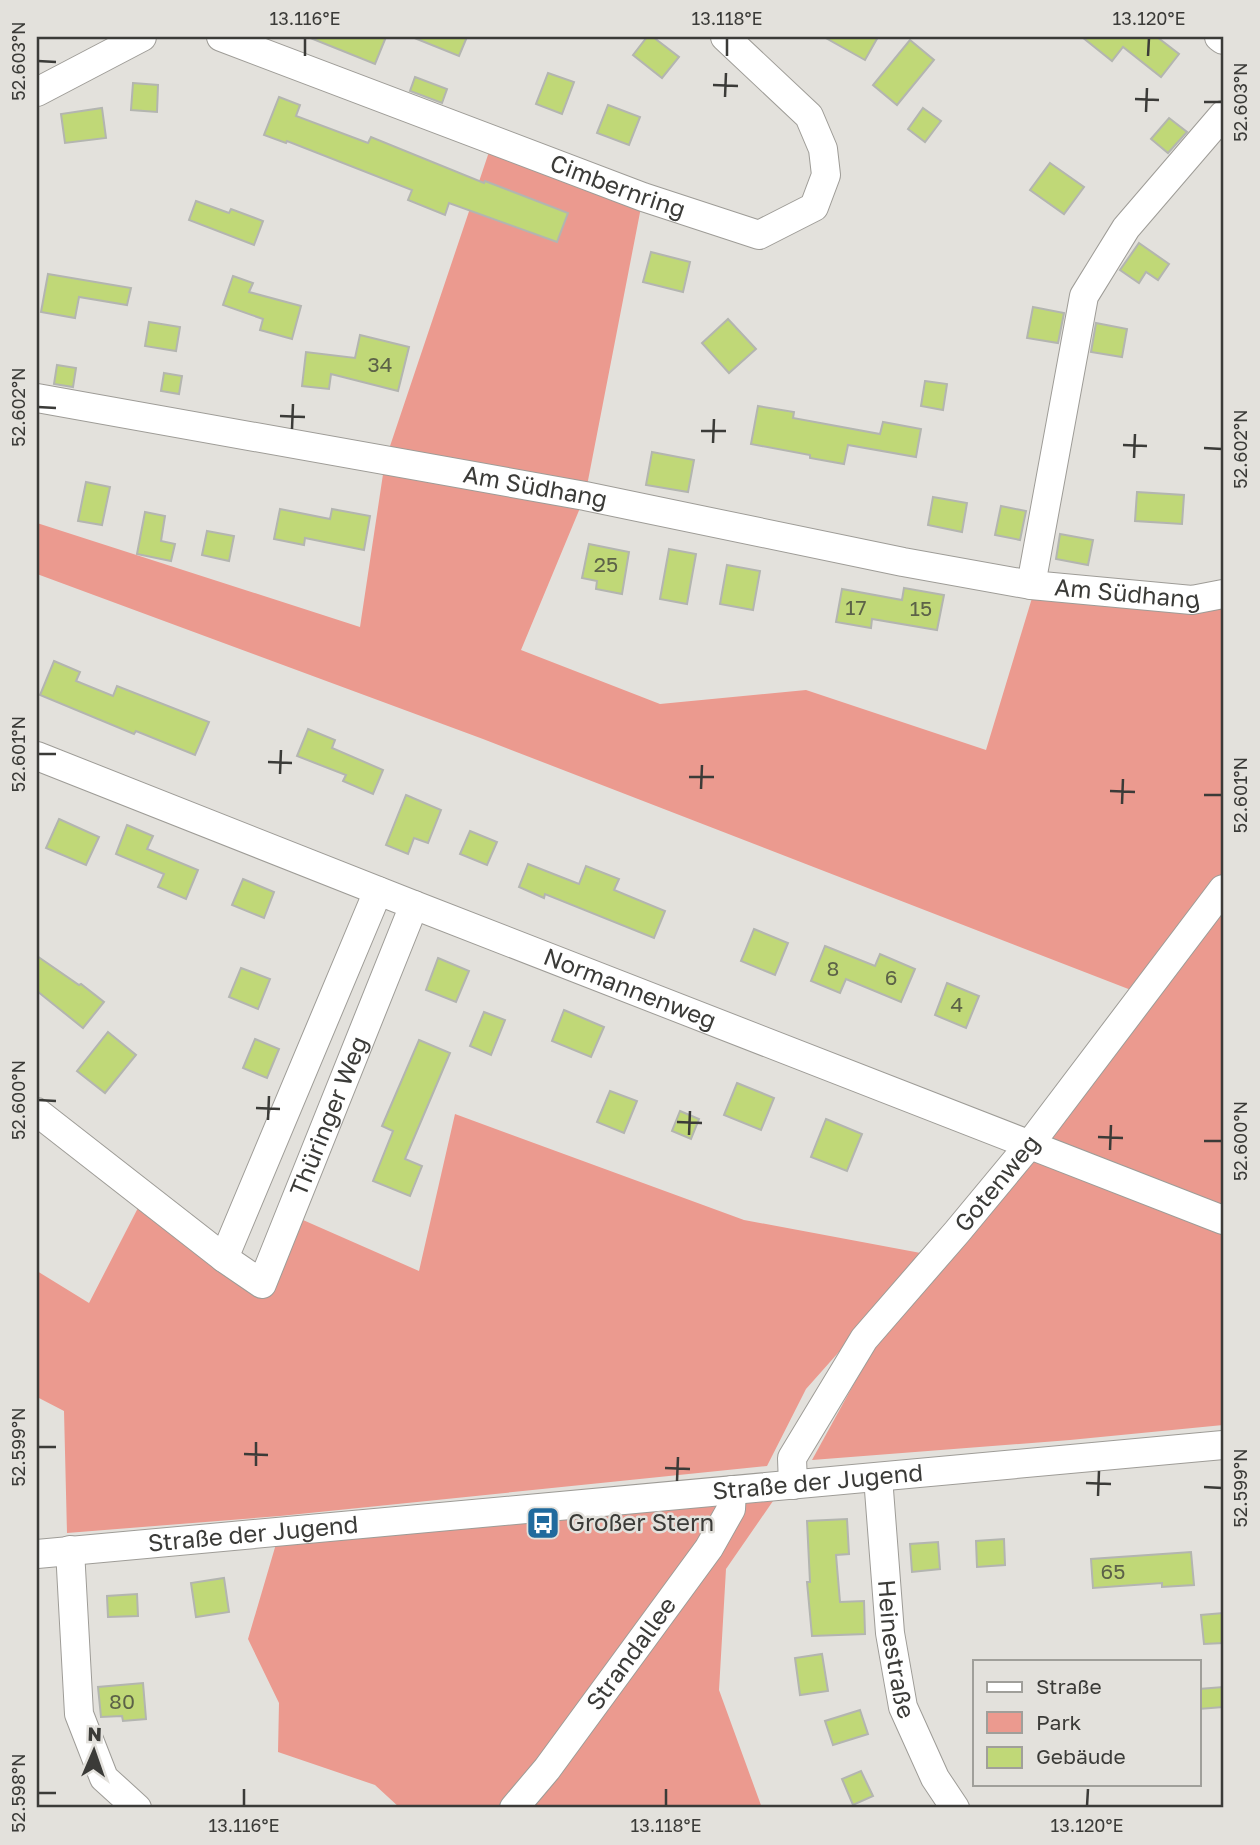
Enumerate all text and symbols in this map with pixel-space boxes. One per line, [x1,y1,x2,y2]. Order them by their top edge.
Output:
text: 13.116°E [269,7,341,29]
text: 13.118°E [691,7,763,29]
text: 13.120°E [1113,7,1186,29]
text: 52.603°N [7,21,29,101]
text: 52.603°N [1229,62,1251,142]
street label: Cimbernring [546,147,690,223]
house number: 34 [367,351,393,377]
text: 52.602°N [7,367,29,447]
text: 52.602°N [1229,409,1251,489]
street label: Am Südhang [461,458,610,513]
house number: 25 [594,551,618,577]
street label: Am Südhang [1053,571,1202,614]
house number: 17 [845,594,867,620]
house number: 15 [910,595,932,621]
text: 52.601°N [7,716,29,792]
text: 52.601°N [1229,757,1251,833]
street label: Normannenweg [540,941,721,1034]
house number: 8 [827,955,839,981]
house number: 6 [885,964,897,990]
house number: 4 [951,991,963,1017]
street label: Thüringer Weg [283,1032,373,1200]
text: 52.600°N [7,1060,29,1140]
text: 52.600°N [1229,1101,1251,1181]
street label: Gotenweg [948,1128,1045,1237]
text: 52.599°N [7,1407,29,1487]
text: 52.599°N [1229,1448,1251,1528]
street label: Straße der Jugend [711,1457,924,1505]
bus stop icon: Großer Stern [524,1504,562,1542]
place label: Großer Stern [568,1507,714,1536]
street label: Straße der Jugend [146,1509,359,1557]
house number: 65 [1101,1558,1125,1584]
street label: Heinestraße [873,1578,922,1723]
street label: Strandallee [579,1591,681,1715]
legend [973,1660,1200,1786]
text: Straße [1036,1673,1102,1699]
house number: 80 [109,1688,135,1714]
text: Park [1036,1709,1082,1735]
north arrow [60,1716,130,1786]
text: N [87,1722,102,1745]
text: Gebäude [1036,1743,1126,1769]
text: 52.598°N [7,1753,29,1833]
text: 13.116°E [208,1814,280,1836]
text: 13.118°E [630,1814,702,1836]
text: 13.120°E [1051,1814,1124,1836]

